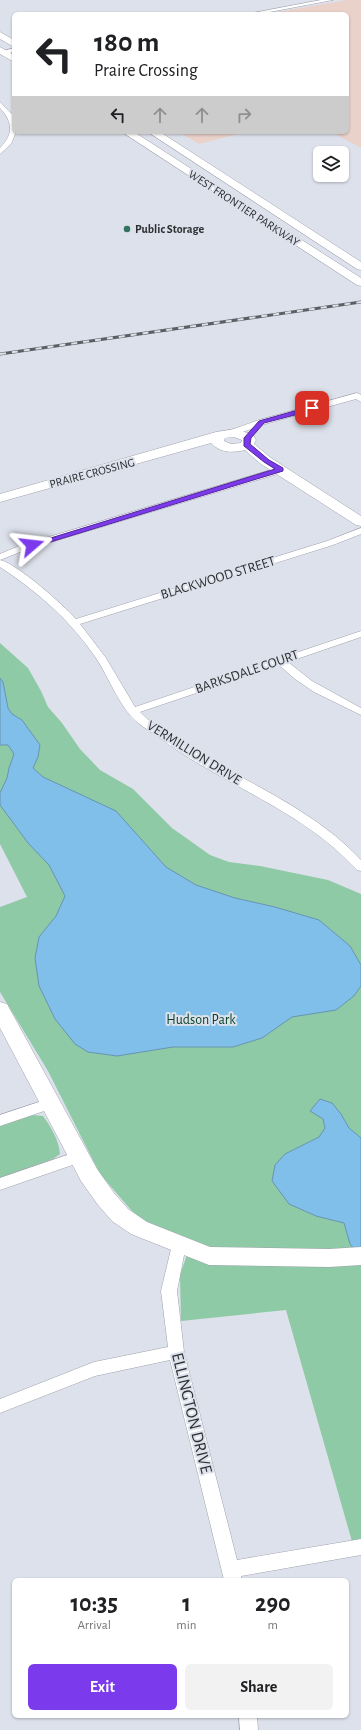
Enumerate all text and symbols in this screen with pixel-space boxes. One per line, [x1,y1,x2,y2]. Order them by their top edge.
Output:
icon: left [28,28,80,80]
text: 180 m [94,29,159,57]
text: Praire Crossing [94,62,198,80]
icon: left [107,104,129,126]
icon: ahead [149,104,171,126]
icon: ahead [191,104,213,126]
icon: right [233,104,255,126]
map controls [313,146,349,182]
button: layers [313,146,349,182]
street label: WEST FRONTIER PARKWAY [186,168,302,249]
place label: Public Storage [135,223,204,235]
marker: Public Storage [122,224,132,234]
pin [295,391,329,425]
icon: arrive [301,397,323,419]
street label: PRAIRE CROSSING [48,456,136,490]
position arrow [11,524,53,566]
street label: BLACKWOOD STREET [159,554,277,602]
street label: BARKSDALE COURT [193,648,301,696]
street label: VERMILLION DRIVE [144,718,244,788]
park label: Hudson Park [166,1013,236,1027]
street label: ELLINGTON DRIVE [169,1351,215,1475]
text: 10:35 [70,1592,118,1616]
text: 1 [182,1592,191,1616]
text: 290 [255,1592,290,1616]
text: Arrival [77,1619,111,1632]
text: min [176,1619,197,1632]
text: m [268,1619,278,1632]
button: Exit [28,1664,177,1710]
button: Share [185,1664,333,1710]

